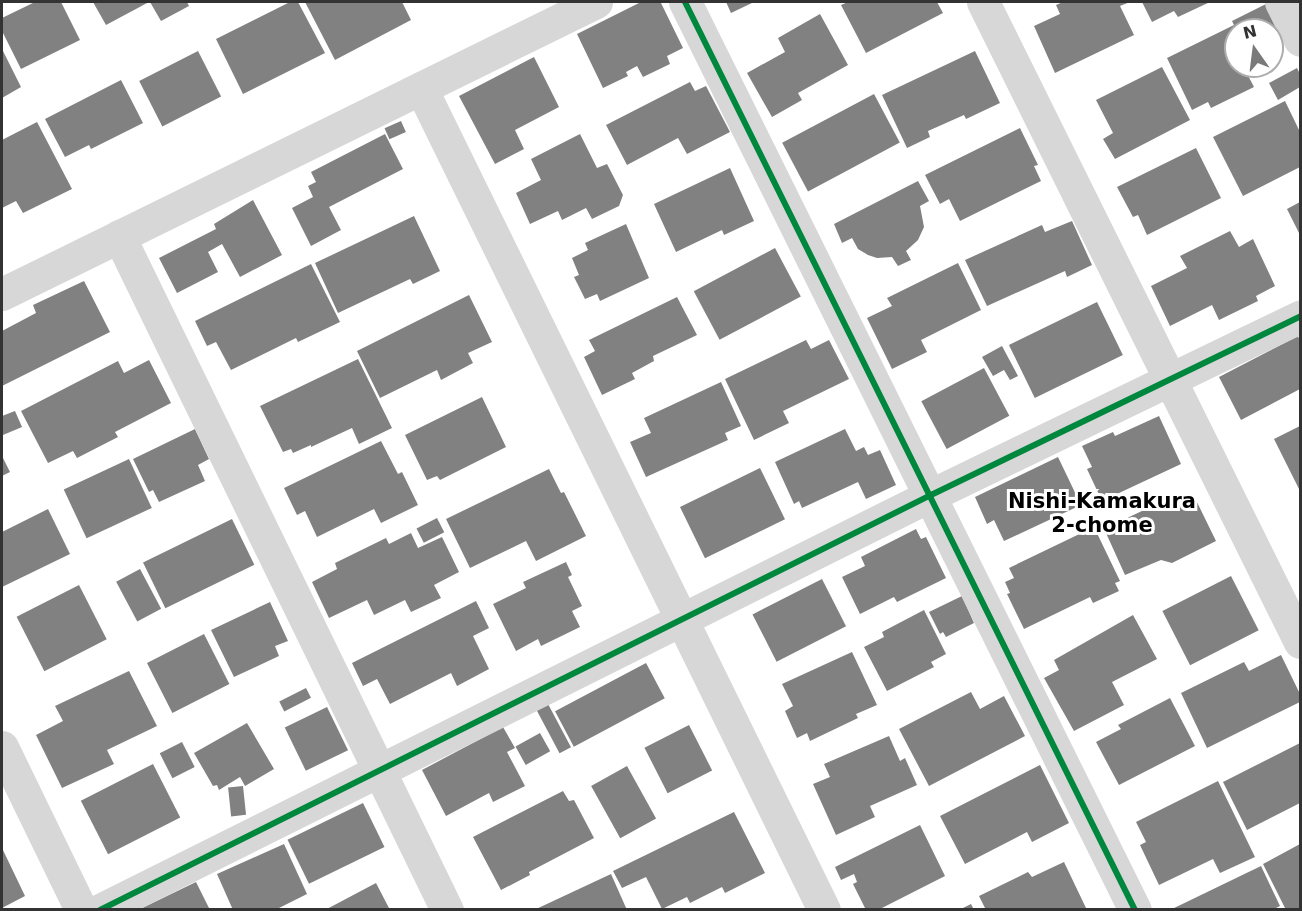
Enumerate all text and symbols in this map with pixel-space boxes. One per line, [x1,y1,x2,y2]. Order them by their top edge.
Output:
north arrow [1224,18,1284,78]
text: N [1241,21,1259,43]
district label: Nishi-Kamakura 2-chome [1008,488,1196,538]

